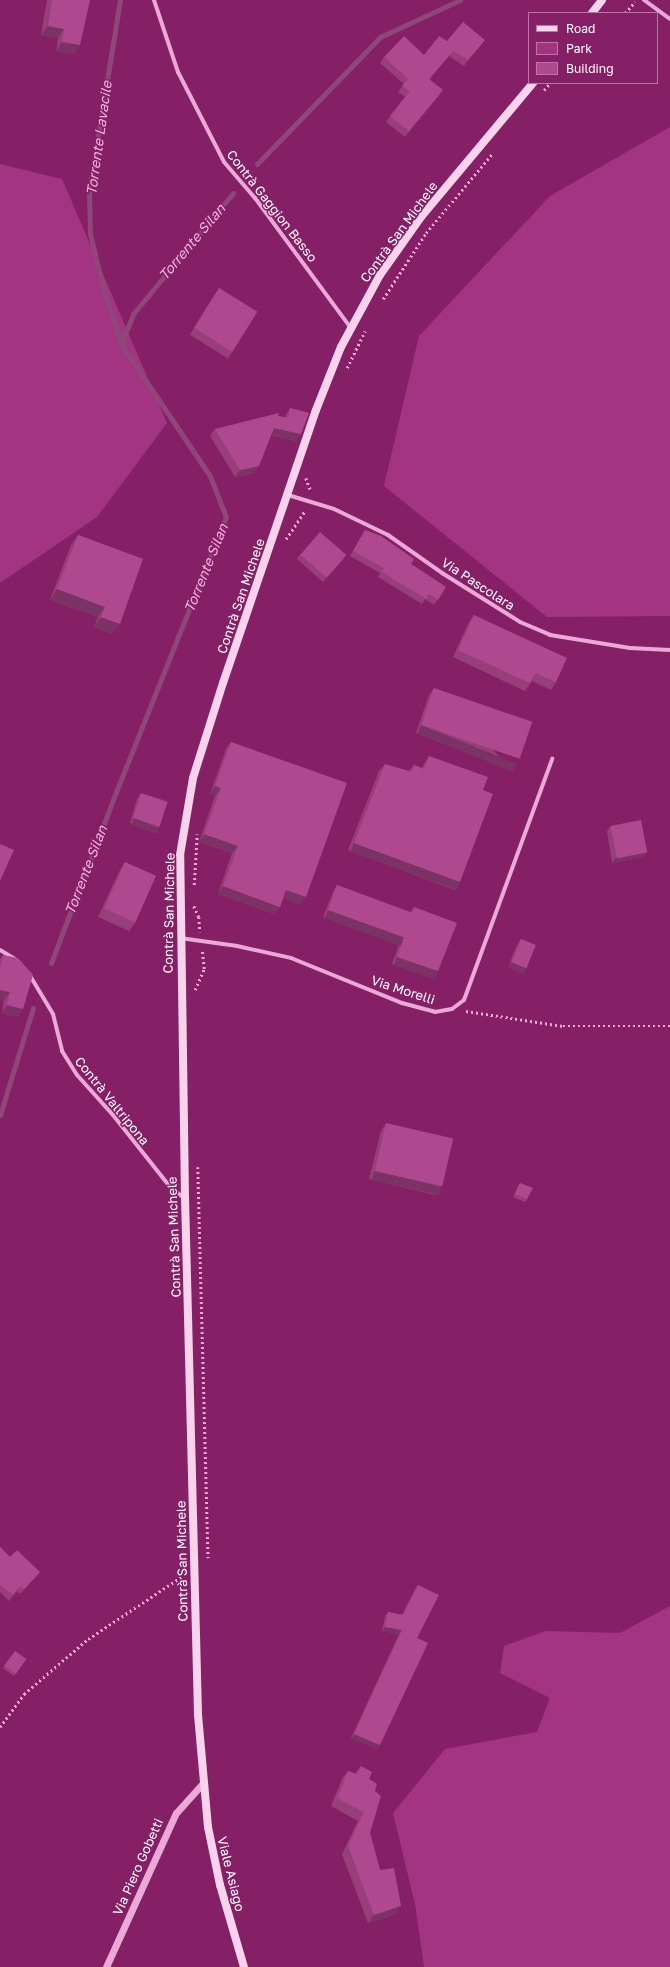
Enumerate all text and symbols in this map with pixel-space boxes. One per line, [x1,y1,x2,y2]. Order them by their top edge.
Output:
legend [528,12,658,84]
text: Road [566,21,595,36]
text: Park [566,41,592,56]
text: Building [566,61,614,76]
water label: Torrente Lavacile [83,80,115,196]
street label: Contrà Gaggion Basso [223,147,321,265]
street label: Contrà San Michele [357,178,441,286]
water label: Torrente Silan [155,201,229,283]
water label: Torrente Silan [181,521,231,615]
street label: Contrà San Michele [214,536,268,656]
street label: Via Pascolara [438,555,518,613]
water label: Torrente Silan [61,823,111,917]
street label: Contrà San Michele [160,852,178,974]
street label: Via Morelli [369,972,437,1008]
street label: Contrà Valtripona [72,1054,152,1148]
street label: Contrà San Michele [164,1176,184,1298]
street label: Contrà San Michele [173,1500,191,1622]
street label: Via Piero Gobetti [110,1816,166,1918]
street label: Viale Asiago [214,1835,248,1913]

